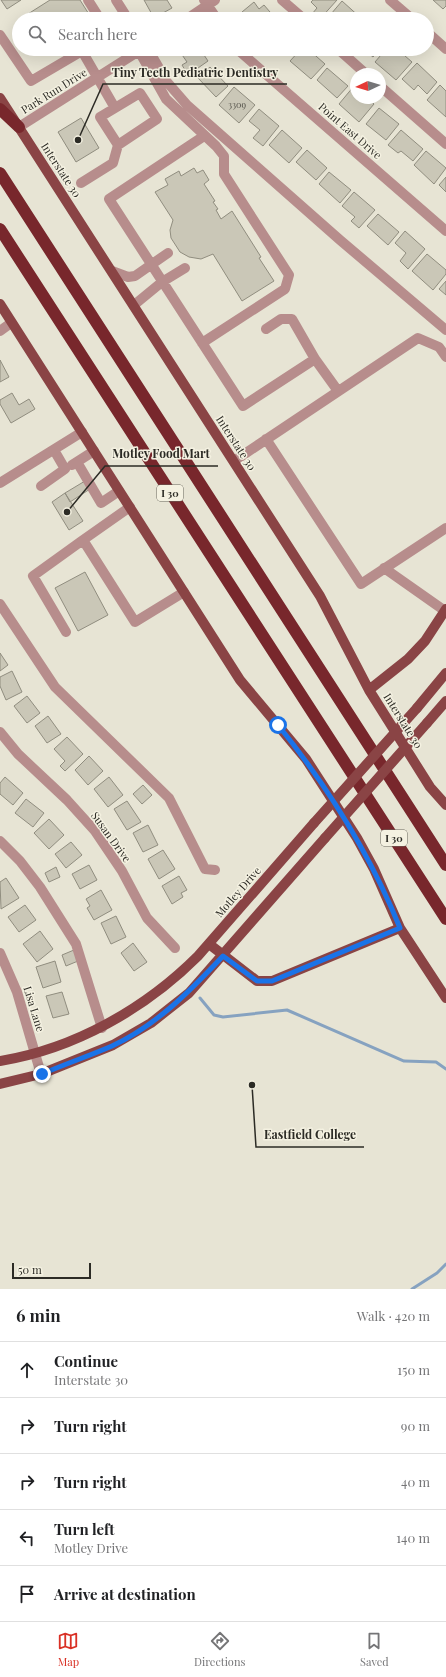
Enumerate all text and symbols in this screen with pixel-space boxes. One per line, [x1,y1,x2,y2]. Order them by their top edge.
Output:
search box [12,12,434,56]
icon: search [26,23,48,45]
text: Search here [58,24,137,44]
callout: Tiny Teeth Pediatric Dentistry [103,60,287,84]
street label: Park Run Drive [18,64,90,117]
text: Tiny Teeth Pediatric Dentistry [112,64,279,80]
north arrow [350,68,386,104]
house number: 3309 [228,98,246,110]
street label: Point East Drive [316,99,385,162]
street label: Interstate 30 [38,139,85,200]
street label: Interstate 30 [213,412,260,473]
callout: Motley Food Mart [105,442,218,466]
text: Motley Food Mart [112,445,211,461]
road number: I 30 [157,485,183,501]
street label: Interstate 30 [380,690,427,752]
route start [269,716,287,734]
street label: Susan Drive [88,808,135,865]
road number: I 30 [381,830,407,846]
street label: Motley Drive [211,863,264,920]
street label: Lisa Lane [20,984,49,1034]
route end [33,1065,51,1083]
callout: Eastfield College [256,1123,364,1147]
text: Eastfield College [264,1126,356,1142]
scale bar [12,1261,91,1280]
text: 50 m [18,1262,42,1277]
text: 6 min [16,1304,61,1326]
text: Walk · 420 m [357,1307,430,1324]
text: Continue [54,1351,118,1371]
icon: ahead [16,1359,38,1381]
text: 150 m [397,1361,430,1378]
text: Interstate 30 [54,1371,128,1388]
icon: right [16,1415,38,1437]
text: Turn right [54,1416,127,1436]
text: 90 m [401,1417,430,1434]
icon: right [16,1471,38,1493]
text: Turn right [54,1472,127,1492]
text: 40 m [401,1473,430,1490]
text: Turn left [54,1519,115,1539]
icon: left [16,1527,38,1549]
text: 140 m [396,1529,430,1546]
text: Motley Drive [54,1539,128,1556]
icon: arrive [16,1583,38,1605]
text: Arrive at destination [54,1584,196,1604]
tab: Map [57,1630,79,1669]
tab: Directions [194,1630,245,1669]
tab: Saved [360,1630,389,1669]

